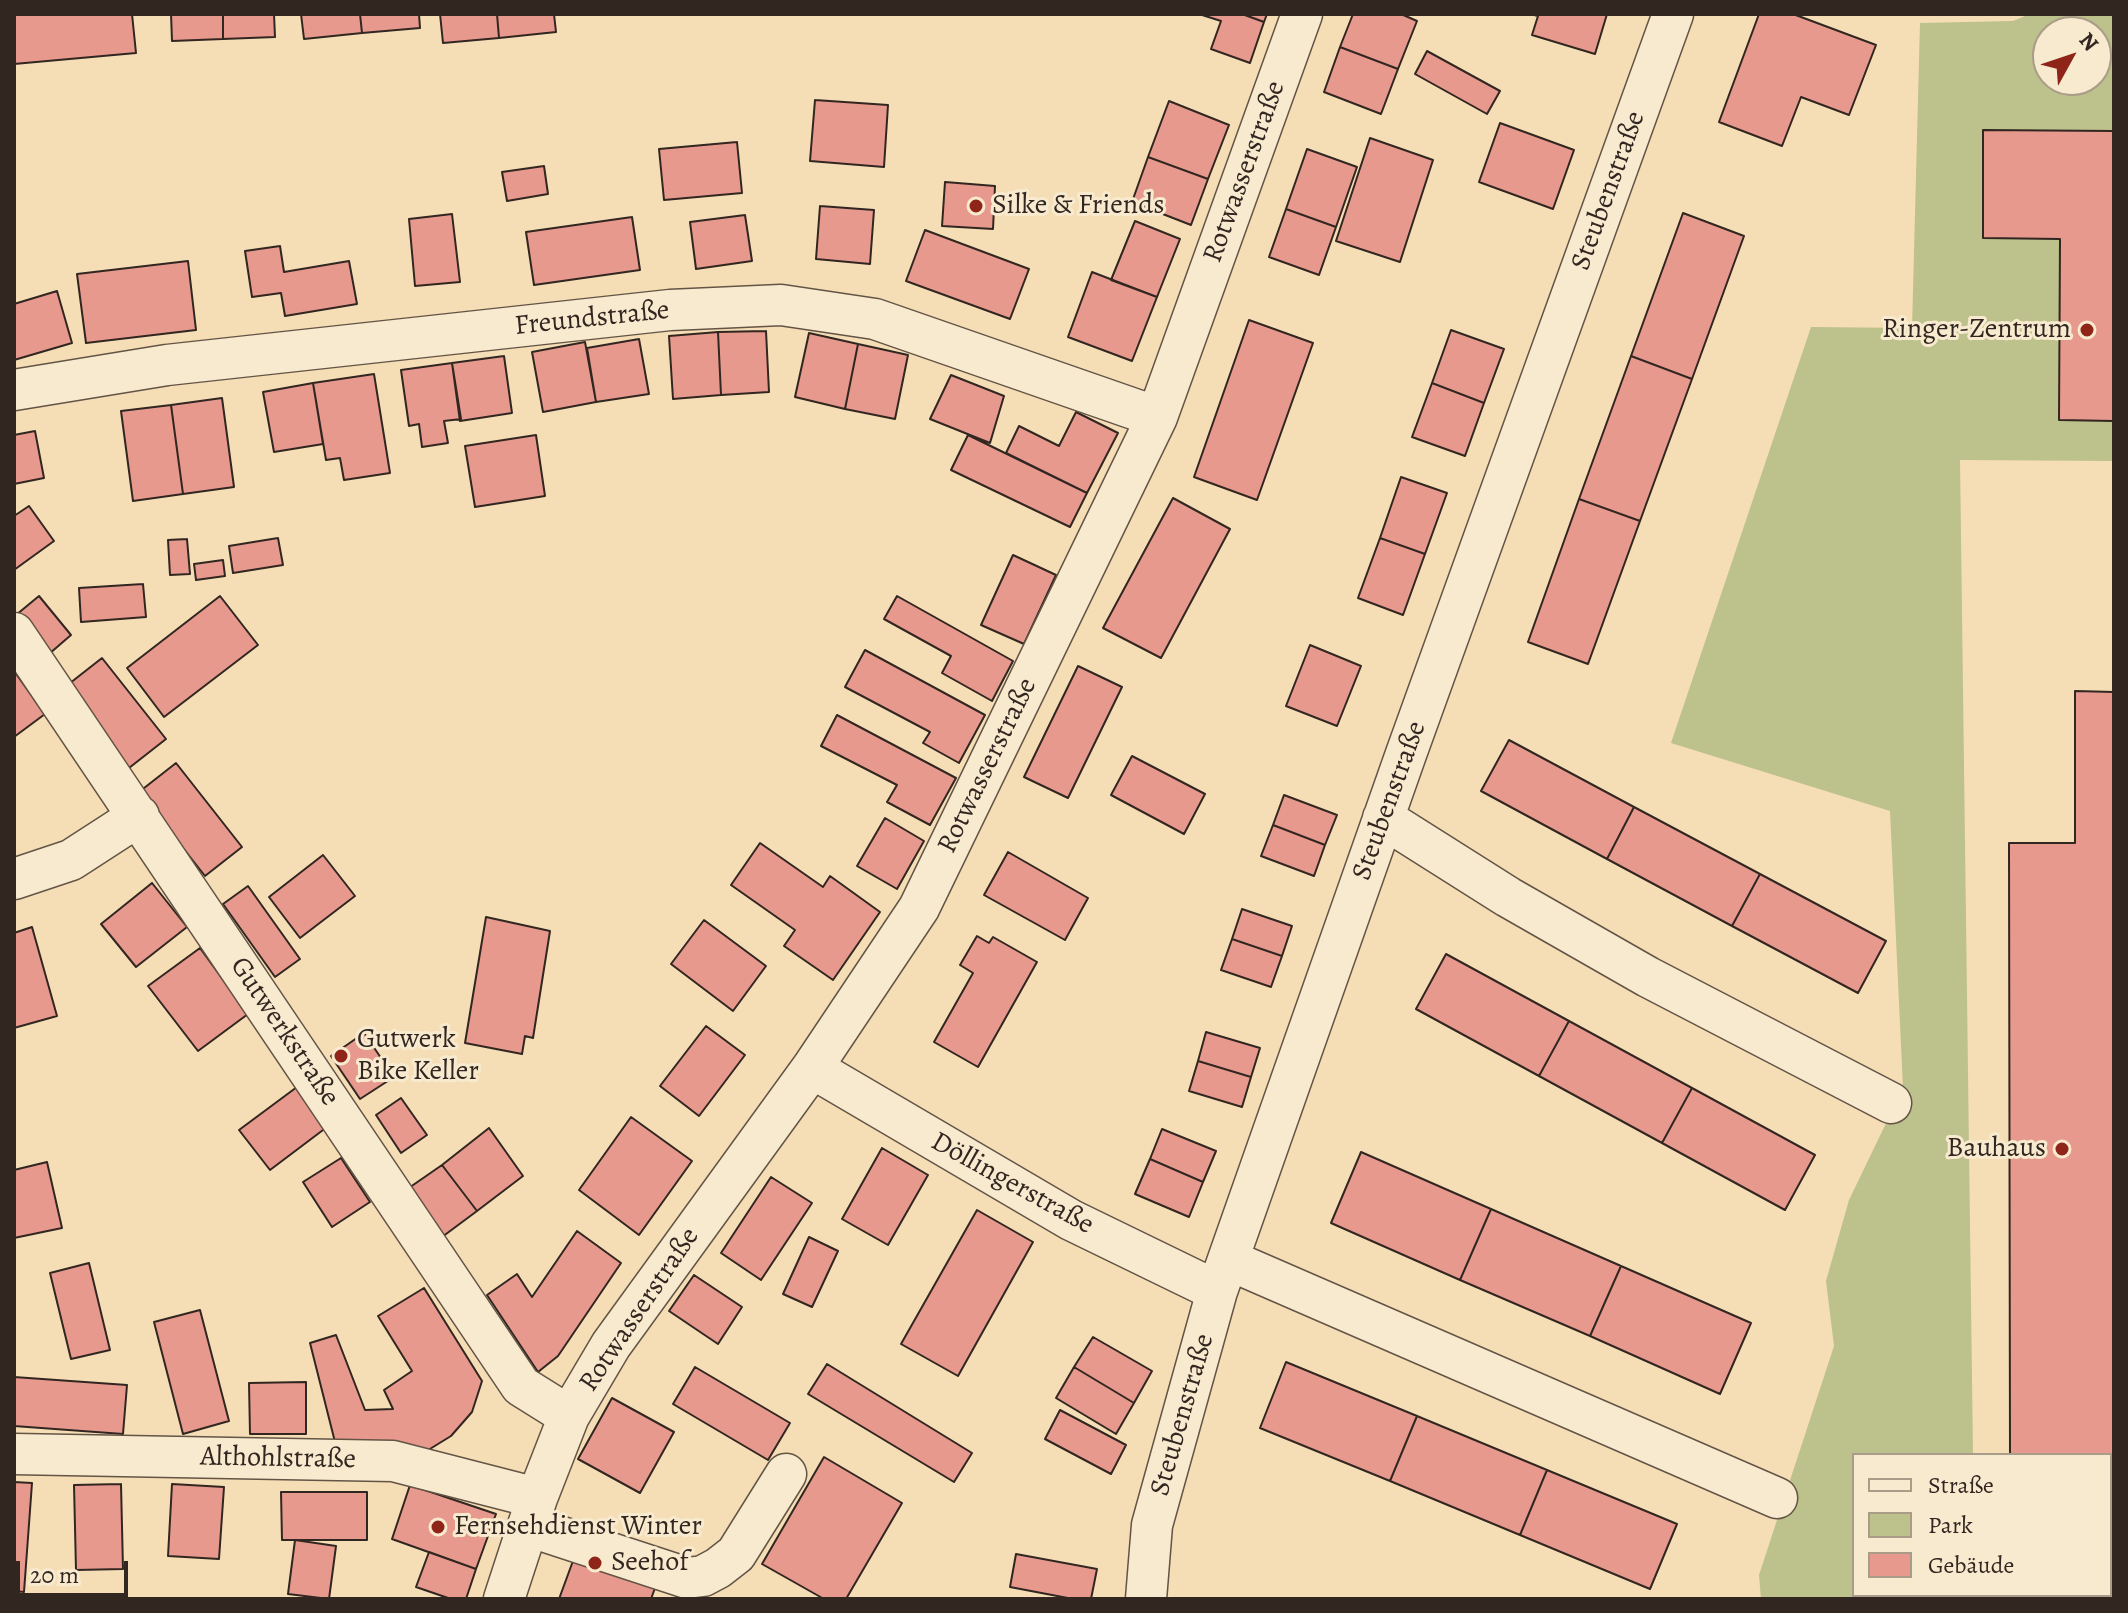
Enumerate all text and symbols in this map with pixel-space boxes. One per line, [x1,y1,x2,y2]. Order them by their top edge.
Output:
north arrow [2032,16,2112,96]
text: N [2072,26,2105,58]
street label: Rotwasserstraße [1197,77,1293,267]
street label: Steubenstraße [1565,107,1653,275]
place label: Silke & Friends [992,189,1164,223]
marker: Silke & Friends [967,197,985,215]
street label: Freundstraße [513,294,671,344]
place label: Ringer-Zentrum [1882,313,2071,347]
marker: Ringer-Zentrum [2078,321,2096,339]
street label: Rotwasserstraße [931,673,1045,859]
street label: Steubenstraße [1346,717,1434,885]
street label: Gutwerkstraße [222,951,346,1113]
place label: Gutwerk Bike Keller [357,1023,479,1089]
marker: Gutwerk Bike Keller [332,1047,350,1065]
street label: Döllingerstraße [925,1125,1099,1243]
place label: Bauhaus [1947,1132,2046,1166]
marker: Bauhaus [2053,1140,2071,1158]
street label: Rotwasserstraße [573,1222,707,1398]
street label: Steubenstraße [1144,1330,1222,1500]
street label: Althohlstraße [200,1441,356,1477]
legend [1852,1453,2112,1597]
text: Straße [1928,1469,1994,1501]
text: Park [1928,1509,1973,1541]
place label: Fernsehdienst Winter [454,1510,702,1544]
marker: Fernsehdienst Winter [429,1518,447,1536]
scale bar [20,1545,132,1595]
place label: Seehof [611,1546,689,1580]
text: Gebäude [1928,1549,2014,1581]
marker: Seehof [586,1554,604,1572]
text: 20 m [30,1559,79,1591]

